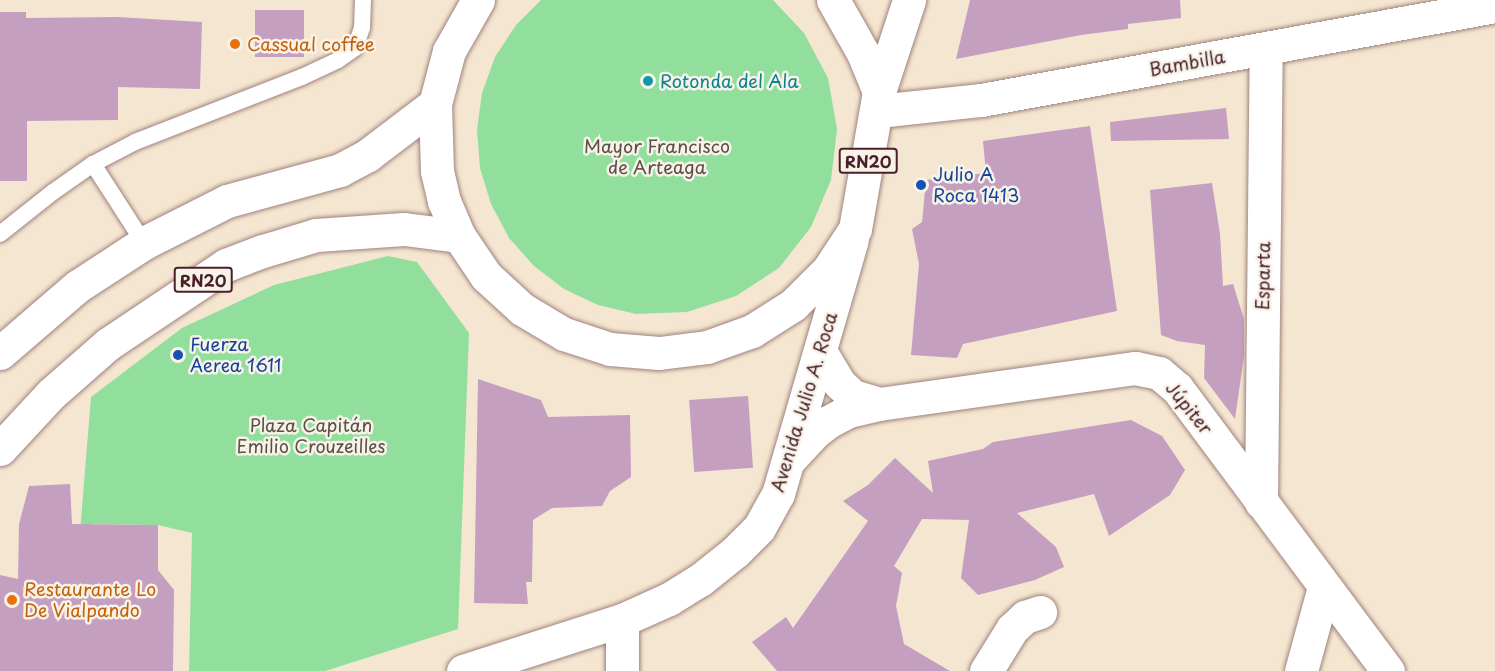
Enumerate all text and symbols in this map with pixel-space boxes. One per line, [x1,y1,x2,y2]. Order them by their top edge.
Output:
place label: Cassual coffee [247,33,374,55]
marker: Cassual coffee [228,37,242,51]
street label: Bambilla [1147,46,1227,80]
place label: Rotonda del Ala [660,70,798,92]
marker: Rotonda del Ala [641,74,655,88]
park label: Mayor Francisco de Arteaga [584,136,730,178]
road number: RN20 [838,148,898,174]
place label: Julio A Roca 1413 [933,164,1019,207]
marker: Julio A Roca 1413 [914,178,928,192]
street label: Esparta [1252,242,1274,310]
road number: RN20 [173,267,233,293]
street label: Avenida Julio A. Roca [766,309,842,495]
place label: Fuerza Aerea 1611 [190,334,282,376]
marker: Fuerza Aerea 1611 [171,348,185,362]
street label: Júpiter [1161,377,1217,439]
park label: Plaza Capitán Emilio Crouzeilles [236,415,386,458]
place label: Restaurante Lo De Vialpando [24,579,156,622]
marker: Restaurante Lo De Vialpando [5,593,19,607]

